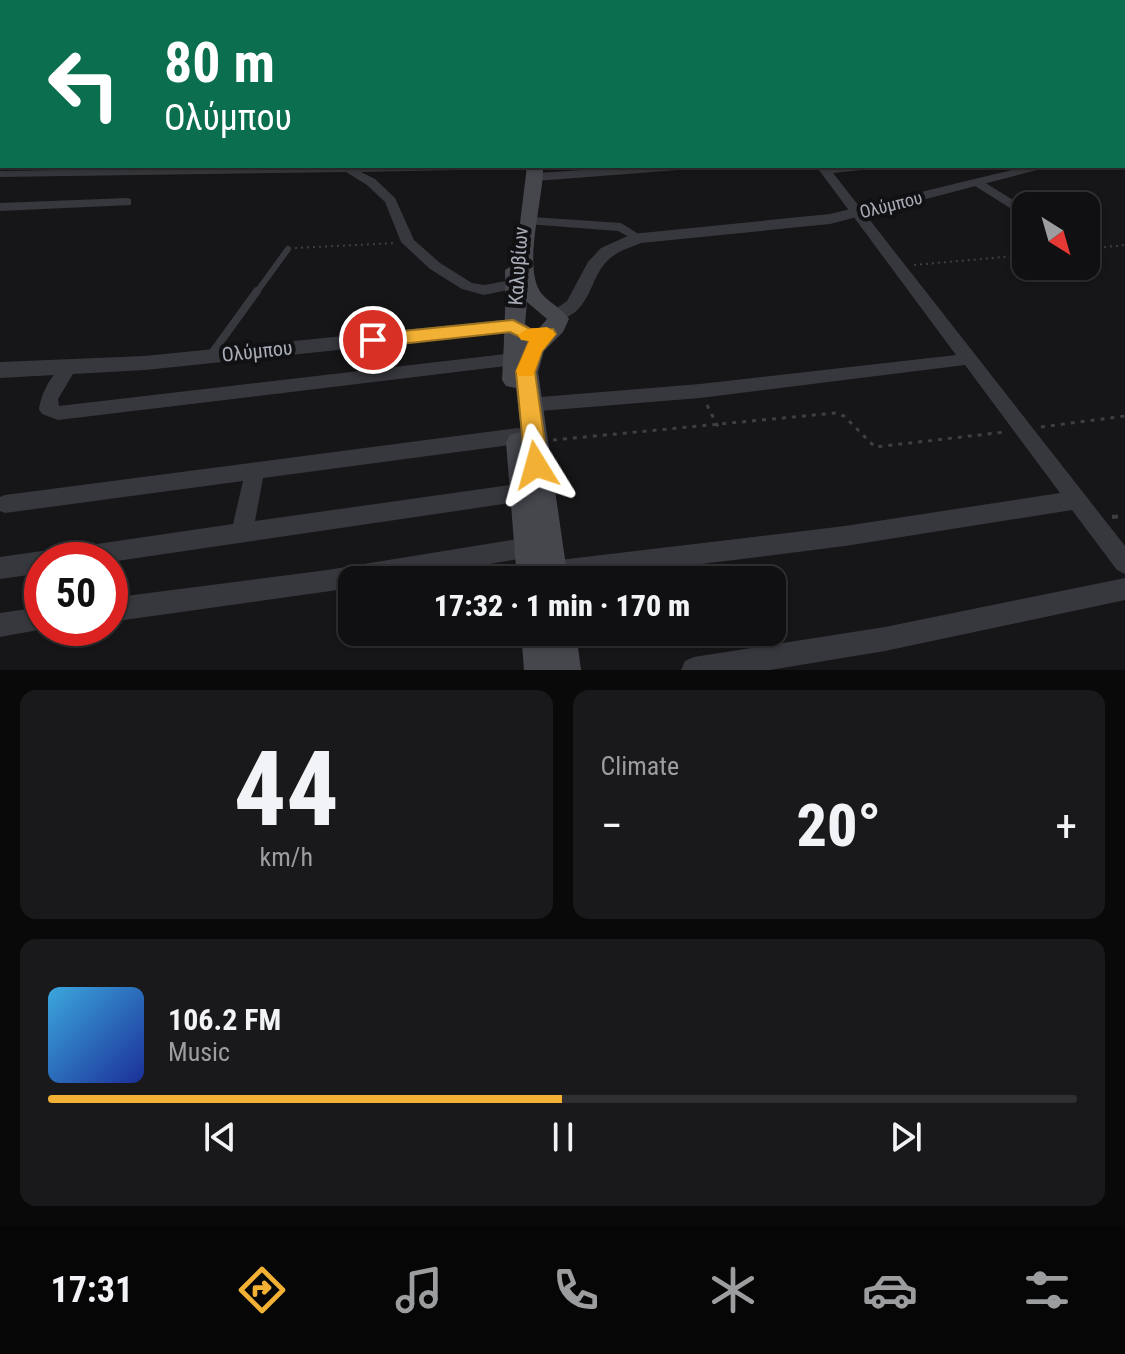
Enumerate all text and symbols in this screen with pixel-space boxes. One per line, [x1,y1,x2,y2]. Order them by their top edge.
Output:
text: 80 m [164,30,275,96]
icon: left [32,32,136,136]
text: Ολύμπου [164,97,292,139]
street label: Ολύμπου [857,187,924,222]
north arrow [1012,192,1100,280]
map controls [1012,192,1100,280]
street label: Καλυβίων [503,225,533,306]
pin [339,306,407,374]
icon: arrive [351,318,395,362]
street label: Ολύμπου [220,335,294,367]
position arrow [494,423,578,507]
speed limit sign: 50 [24,542,128,646]
text: 17:32 · 1 min · 170 m [434,588,690,623]
text: 44 [234,729,339,850]
text: Climate [601,751,679,781]
text: 20° [797,790,881,861]
text: − [601,800,623,852]
text: + [1055,800,1077,852]
text: km/h [260,842,313,872]
text: 106.2 FM [168,1002,281,1037]
text: Music [168,1037,230,1067]
icon: previous [198,1115,242,1159]
icon: pause [541,1115,585,1159]
icon: next [884,1115,928,1159]
icon: directions [234,1262,290,1318]
icon: music [391,1262,447,1318]
icon: phone [548,1262,604,1318]
icon: climate [705,1262,761,1318]
icon: car [862,1262,918,1318]
icon: filters [1019,1262,1075,1318]
text: 17:31 [50,1269,133,1311]

